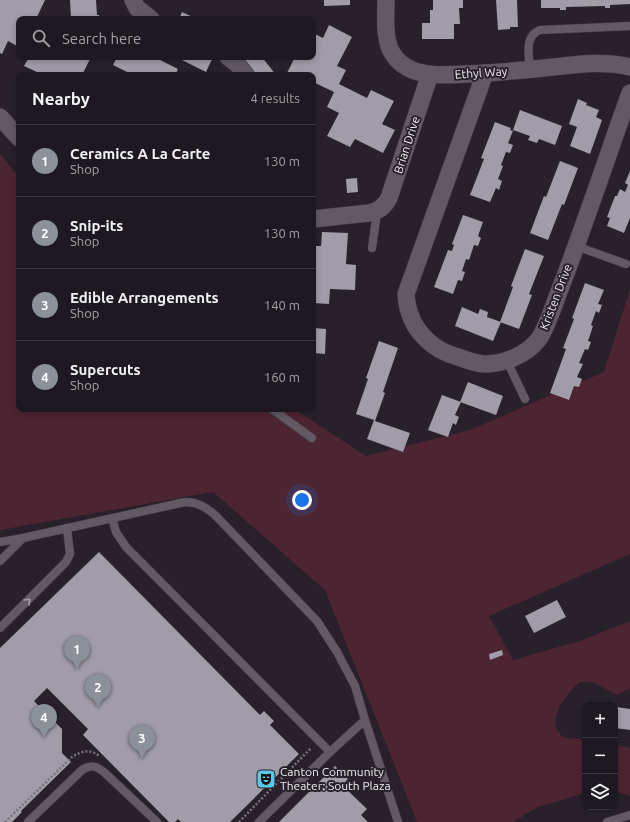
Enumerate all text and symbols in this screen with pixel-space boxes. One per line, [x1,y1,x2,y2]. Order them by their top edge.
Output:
search box [16,16,316,60]
icon: search [30,27,52,49]
text: Search here [62,30,141,47]
street label: Ethyl Way [454,64,508,81]
text: Nearby [32,89,90,108]
text: 4 results [250,91,300,105]
street label: Brian Drive [391,115,422,175]
text: Ceramics A La Carte [70,145,210,162]
text: 1 [41,154,49,168]
text: 130 m [264,154,300,168]
text: Shop [70,162,99,176]
text: Snip-its [70,217,123,234]
text: 2 [41,226,49,240]
text: 130 m [264,226,300,240]
text: Shop [70,234,99,248]
street label: Kristen Drive [537,262,574,331]
text: Edible Arrangements [70,289,219,306]
text: 3 [41,298,49,312]
text: 140 m [264,298,300,312]
text: Shop [70,306,99,320]
text: Supercuts [70,361,141,378]
text: 4 [41,370,49,384]
text: 160 m [264,370,300,384]
text: Shop [70,378,99,392]
your location [292,490,312,510]
one-way arrow [23,598,31,605]
pin: 1 [64,636,90,669]
pin: 2 [85,674,111,707]
map controls [582,702,618,810]
button: + [582,702,618,738]
pin: 4 [31,704,57,737]
pin: 3 [129,725,155,758]
button: − [582,738,618,774]
place label: Canton Community Theater: South Plaza [280,765,391,792]
theatre icon: Canton Community Theater: South Plaza [255,768,277,790]
button: layers [582,774,618,810]

